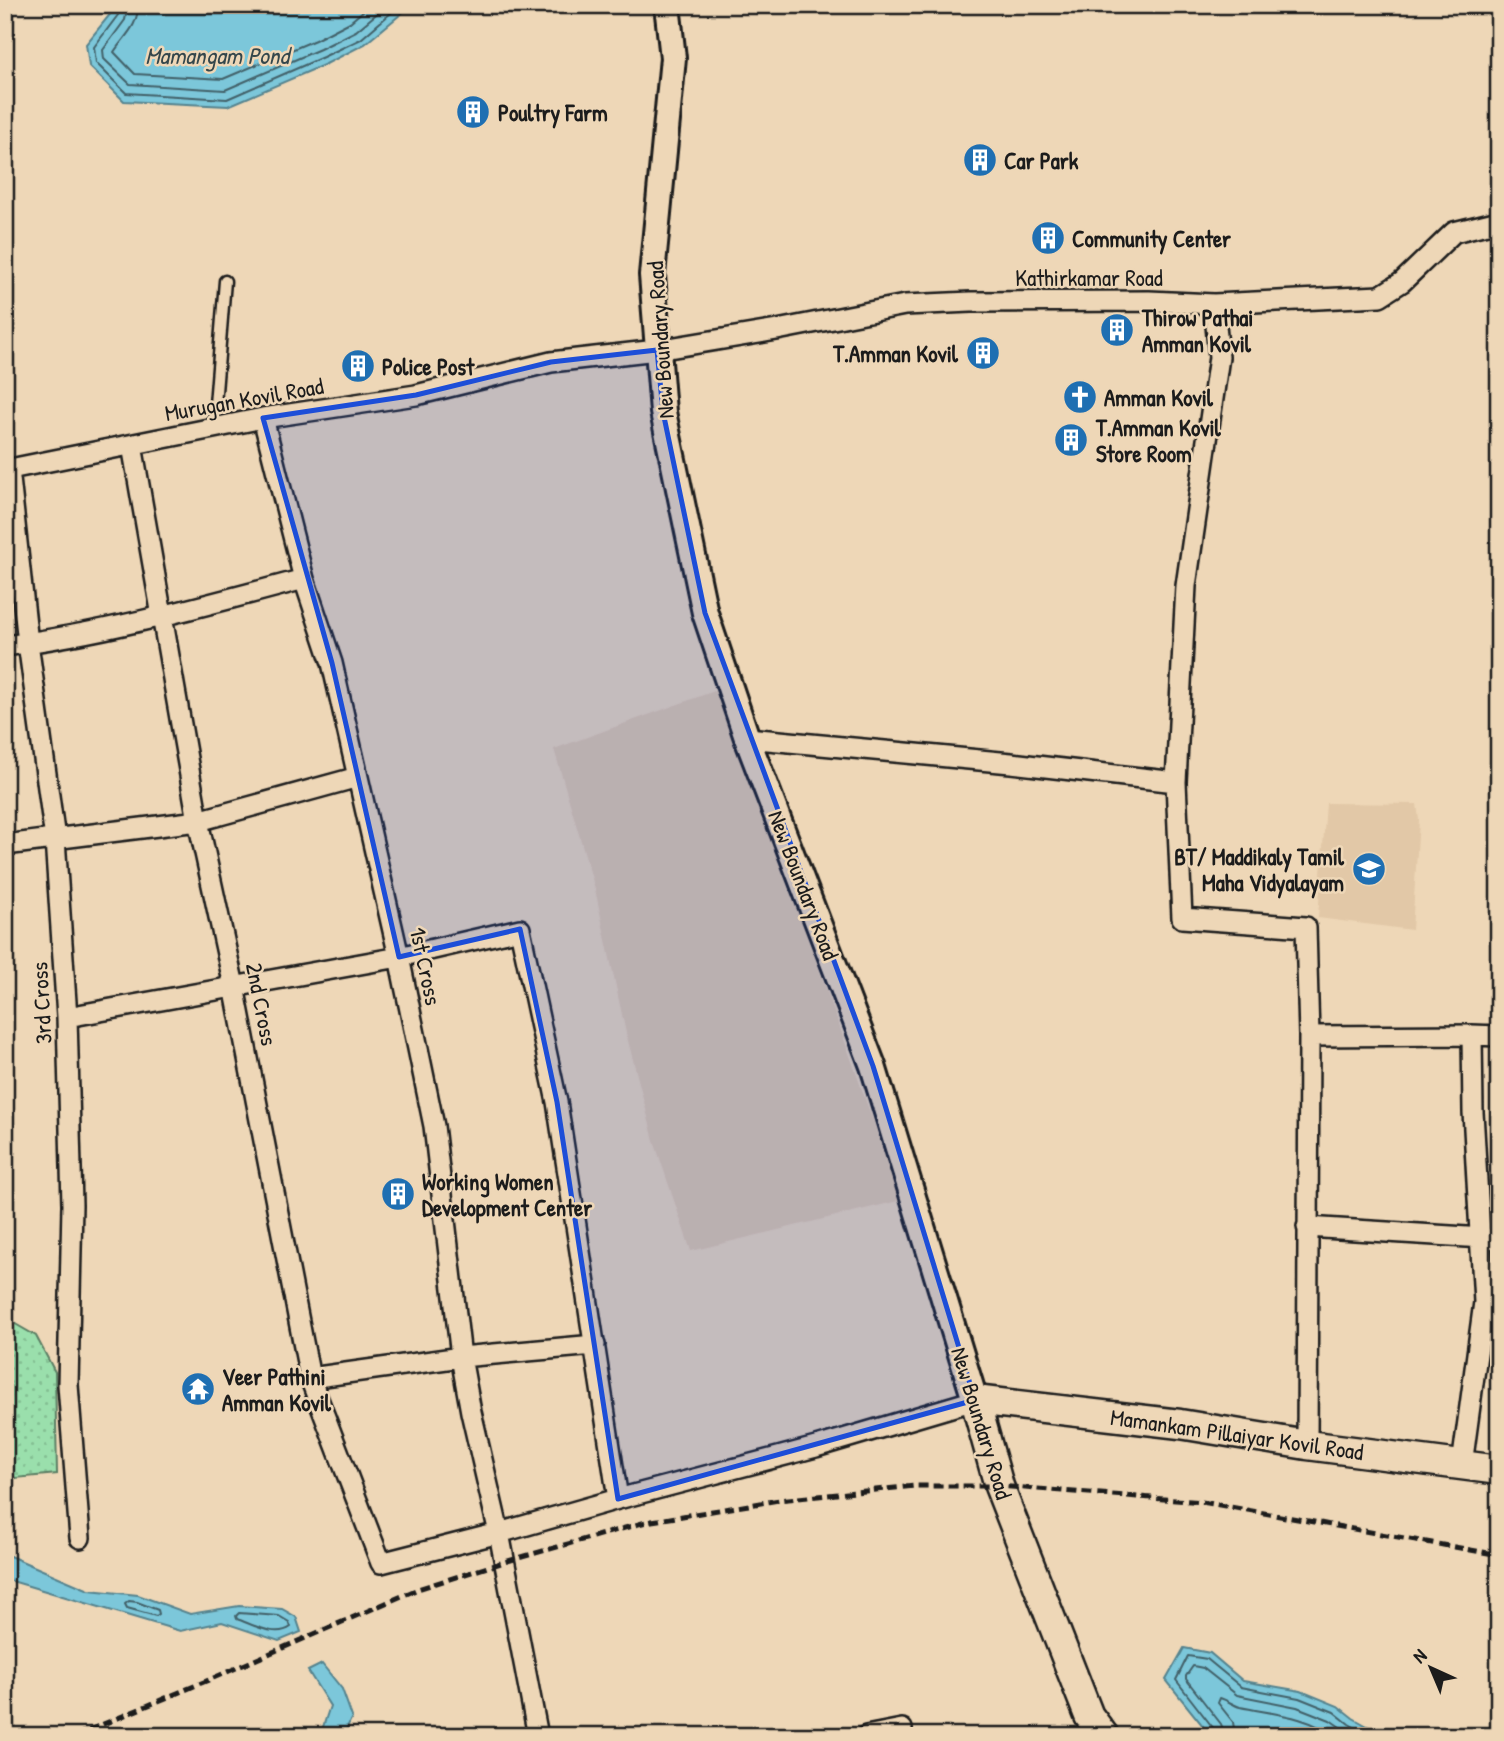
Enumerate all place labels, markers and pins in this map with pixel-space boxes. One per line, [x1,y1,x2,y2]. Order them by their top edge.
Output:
building icon: Poultry Farm [454,93,492,131]
place label: Poultry Farm [498,97,608,129]
building icon: Car Park [961,141,999,179]
place label: Car Park [1004,145,1079,176]
building icon: Community Center [1029,219,1067,257]
place label: Community Center [1072,223,1231,255]
place label: Thirow Pathai Amman Kovil [1141,302,1253,359]
building icon: Thirow Pathai Amman Kovil [1098,311,1136,349]
building icon: T.Amman Kovil [964,334,1002,372]
place label: T.Amman Kovil [832,338,959,369]
building icon: Police Post [339,347,377,385]
place label: Police Post [382,351,475,382]
church icon: Amman Kovil [1061,378,1099,416]
place label: Amman Kovil [1104,382,1214,413]
place label: T.Amman Kovil Store Room [1095,412,1222,469]
building icon: T.Amman Kovil Store Room [1052,421,1090,459]
place label: BT/ Maddikaly Tamil Maha Vidyalayam [1174,841,1345,899]
school or university icon: BT/ Maddikaly Tamil Maha Vidyalayam [1350,850,1388,888]
place label: Working Women Development Center [422,1166,592,1224]
building icon: Working Women Development Center [379,1175,417,1213]
place label: Veer Pathini Amman Kovil [222,1361,332,1418]
temple icon: Veer Pathini Amman Kovil [179,1370,217,1408]

